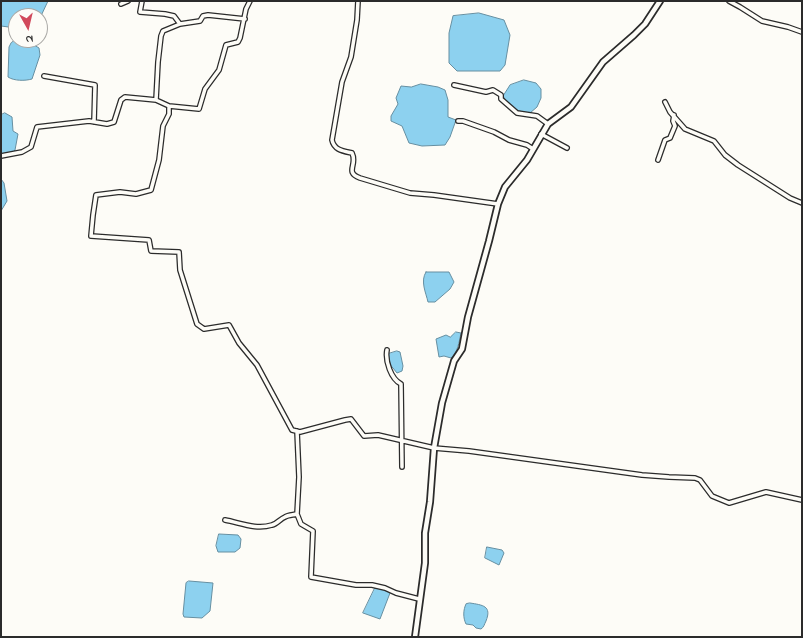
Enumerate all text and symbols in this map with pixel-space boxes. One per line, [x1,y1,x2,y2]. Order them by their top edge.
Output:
north arrow [8,8,48,48]
text: N [25,30,34,47]

